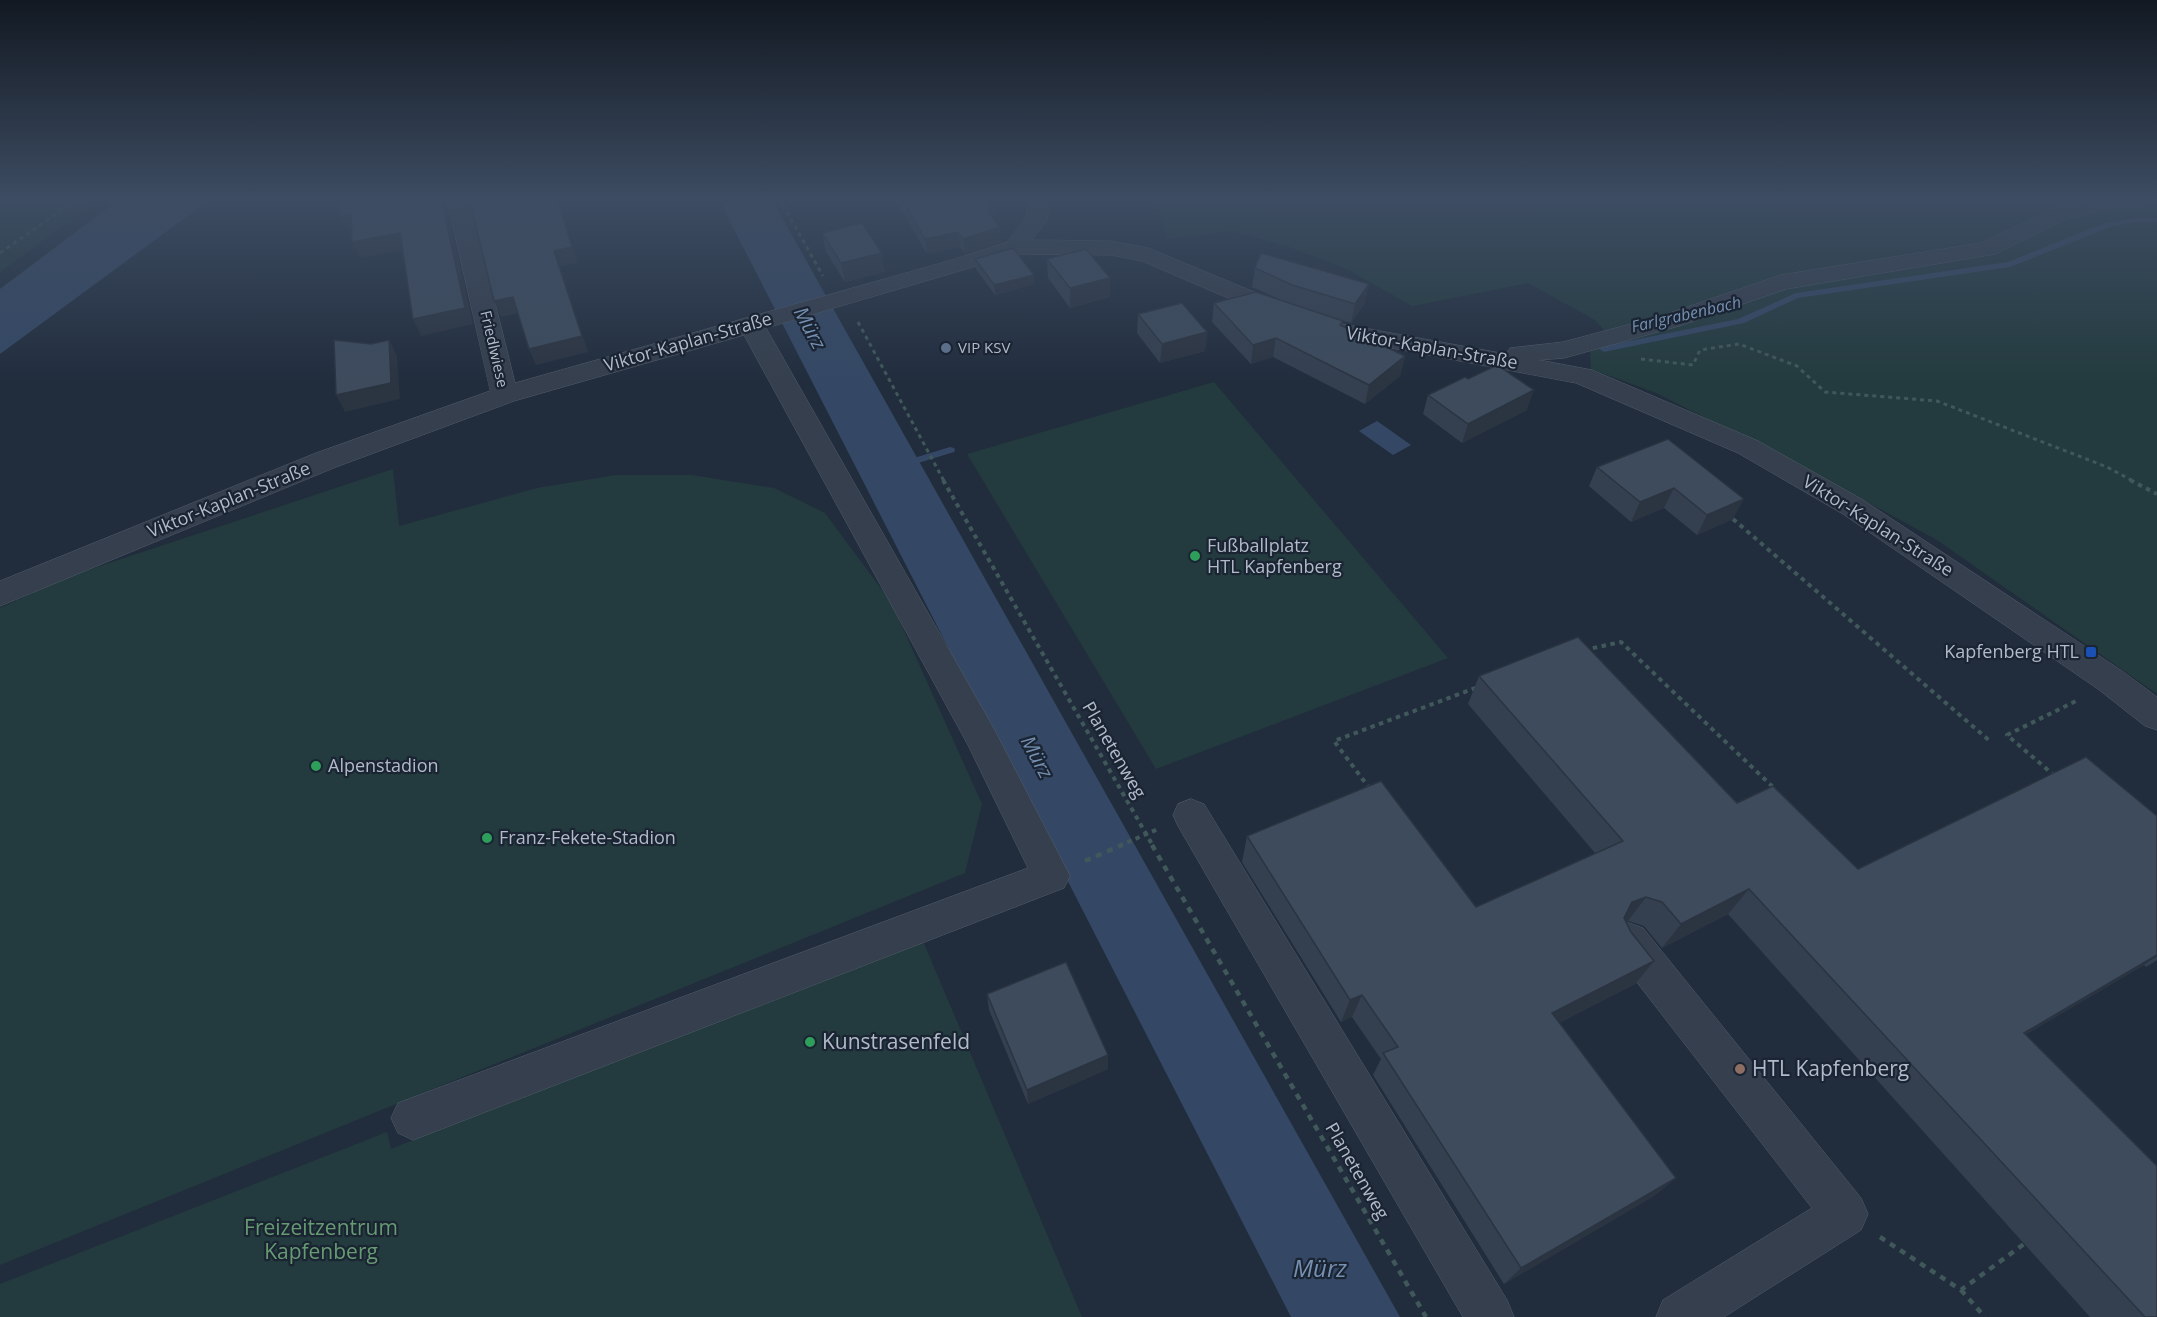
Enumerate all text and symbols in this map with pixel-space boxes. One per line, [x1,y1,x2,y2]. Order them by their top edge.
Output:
water label: Farlgrabenbach [1629,291,1743,337]
water label: Mürz [788,302,833,354]
street label: Viktor-Kaplan-Straße [601,306,774,376]
street label: Friedlwiese [476,308,514,389]
street label: Viktor-Kaplan-Straße [1345,320,1520,374]
place label: VIP KSV [958,337,1010,357]
marker: VIP KSV [939,341,953,355]
street label: Viktor-Kaplan-Straße [144,455,314,543]
street label: Viktor-Kaplan-Straße [1799,469,1958,581]
place label: Fußballplatz HTL Kapfenberg [1207,533,1342,578]
marker: Fußballplatz HTL Kapfenberg [1188,549,1202,563]
place label: Kapfenberg HTL [1944,639,2079,663]
marker: Kapfenberg HTL [2084,645,2098,659]
street label: Planetenweg [1077,697,1152,802]
water label: Mürz [1015,731,1060,783]
place label: Alpenstadion [328,753,439,777]
marker: Alpenstadion [309,759,323,773]
place label: Franz-Fekete-Stadion [499,825,676,849]
marker: Franz-Fekete-Stadion [480,831,494,845]
place label: Kunstrasenfeld [822,1027,970,1055]
marker: Kunstrasenfeld [803,1035,817,1049]
place label: HTL Kapfenberg [1752,1054,1909,1082]
marker: HTL Kapfenberg [1733,1062,1747,1076]
street label: Planetenweg [1320,1118,1395,1223]
park label: Freizeitzentrum Kapfenberg [244,1213,398,1265]
water label: Mürz [1293,1251,1347,1284]

